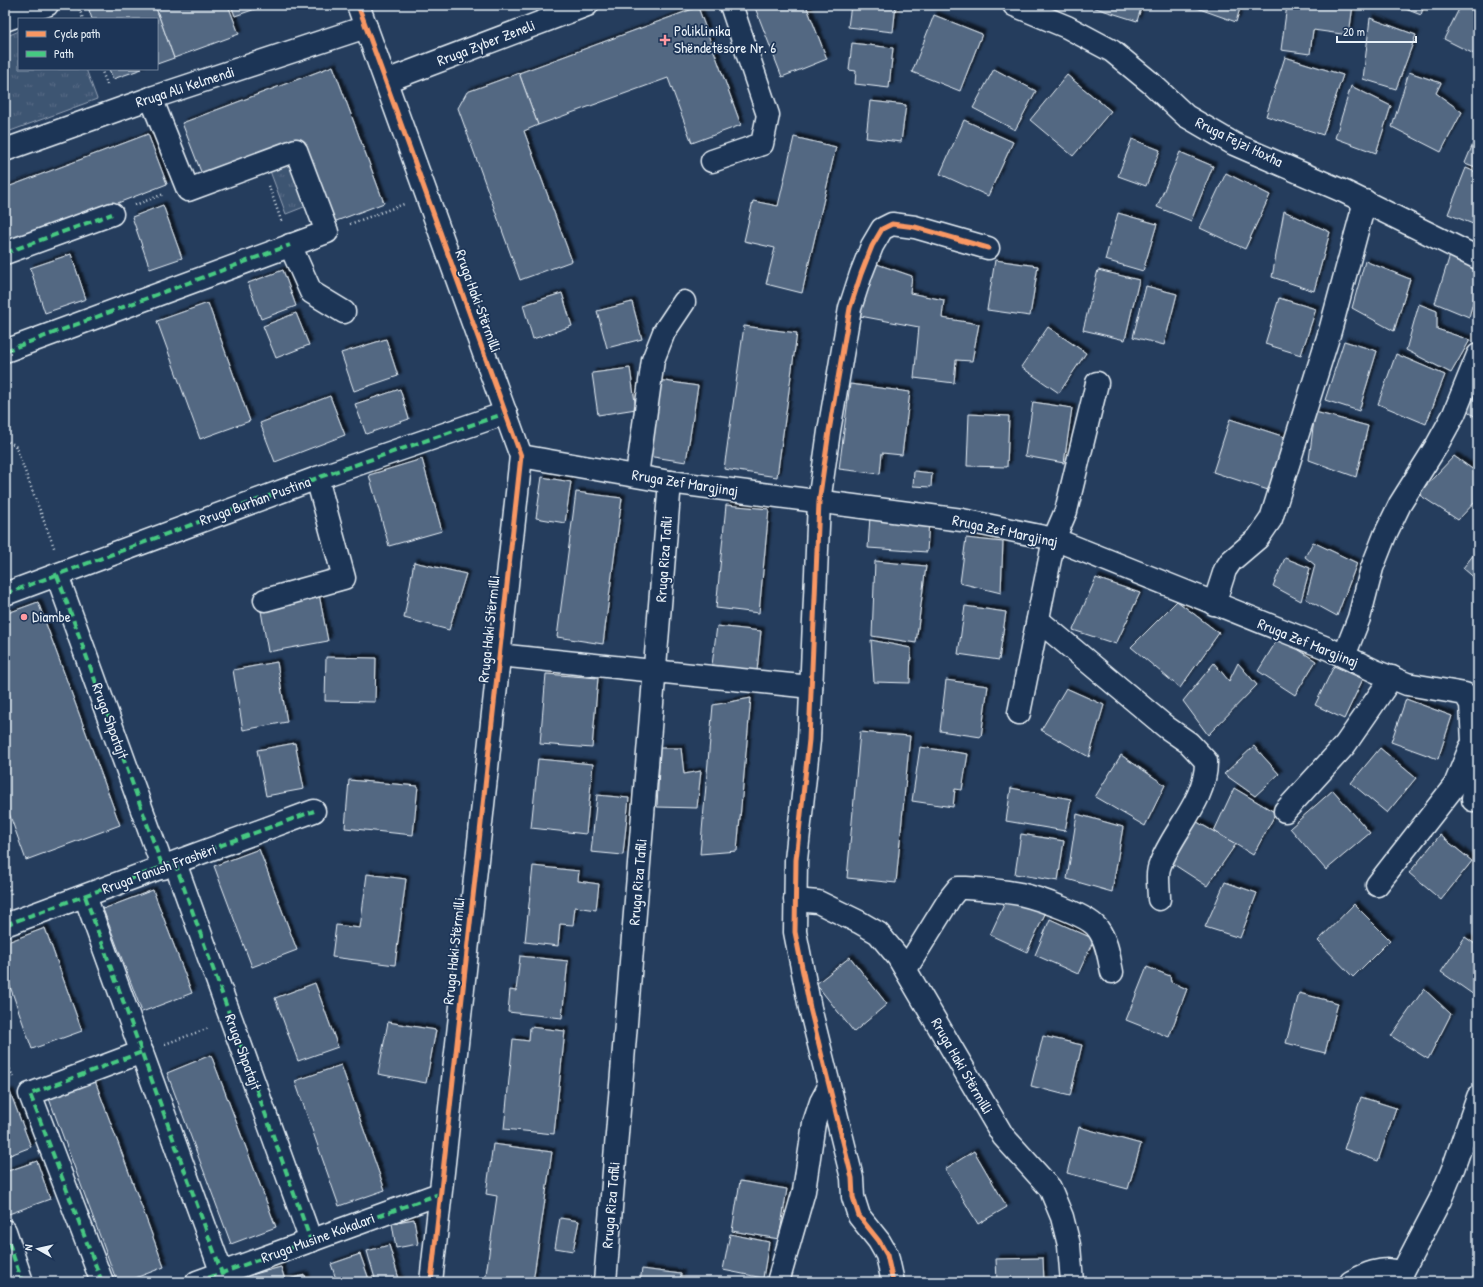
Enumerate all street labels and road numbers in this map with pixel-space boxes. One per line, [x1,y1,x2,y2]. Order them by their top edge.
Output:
street label: Rruga Zyber Zeneli [434,14,538,71]
street label: Rruga Ali Kelmendi [133,61,237,112]
street label: Rruga Fejzi Hoxha [1192,111,1287,172]
street label: Rruga Haki Stërmilli [450,247,507,355]
street label: Rruga Zef Margjinaj [630,464,740,501]
street label: Rruga Burhan Pustina [196,471,313,530]
street label: Rruga Zef Margjinaj [950,509,1060,552]
street label: Rruga Riza Tafili [650,515,677,603]
street label: Rruga Haki Stërmilli [472,574,505,684]
street label: Rruga Zef Margjinaj [1254,613,1362,672]
street label: Rruga Shpatajt [87,680,134,763]
street label: Rruga Tanush Frashëri [99,838,219,899]
street label: Rruga Riza Tafili [623,838,652,926]
street label: Rruga Haki Stërmilli [437,896,470,1006]
street label: Rruga Shpatajt [220,1011,267,1094]
street label: Rruga Haki Stërmilli [926,1014,998,1118]
street label: Rruga Riza Tafili [596,1161,625,1249]
street label: Rruga Musine Kokalari [258,1207,378,1268]

